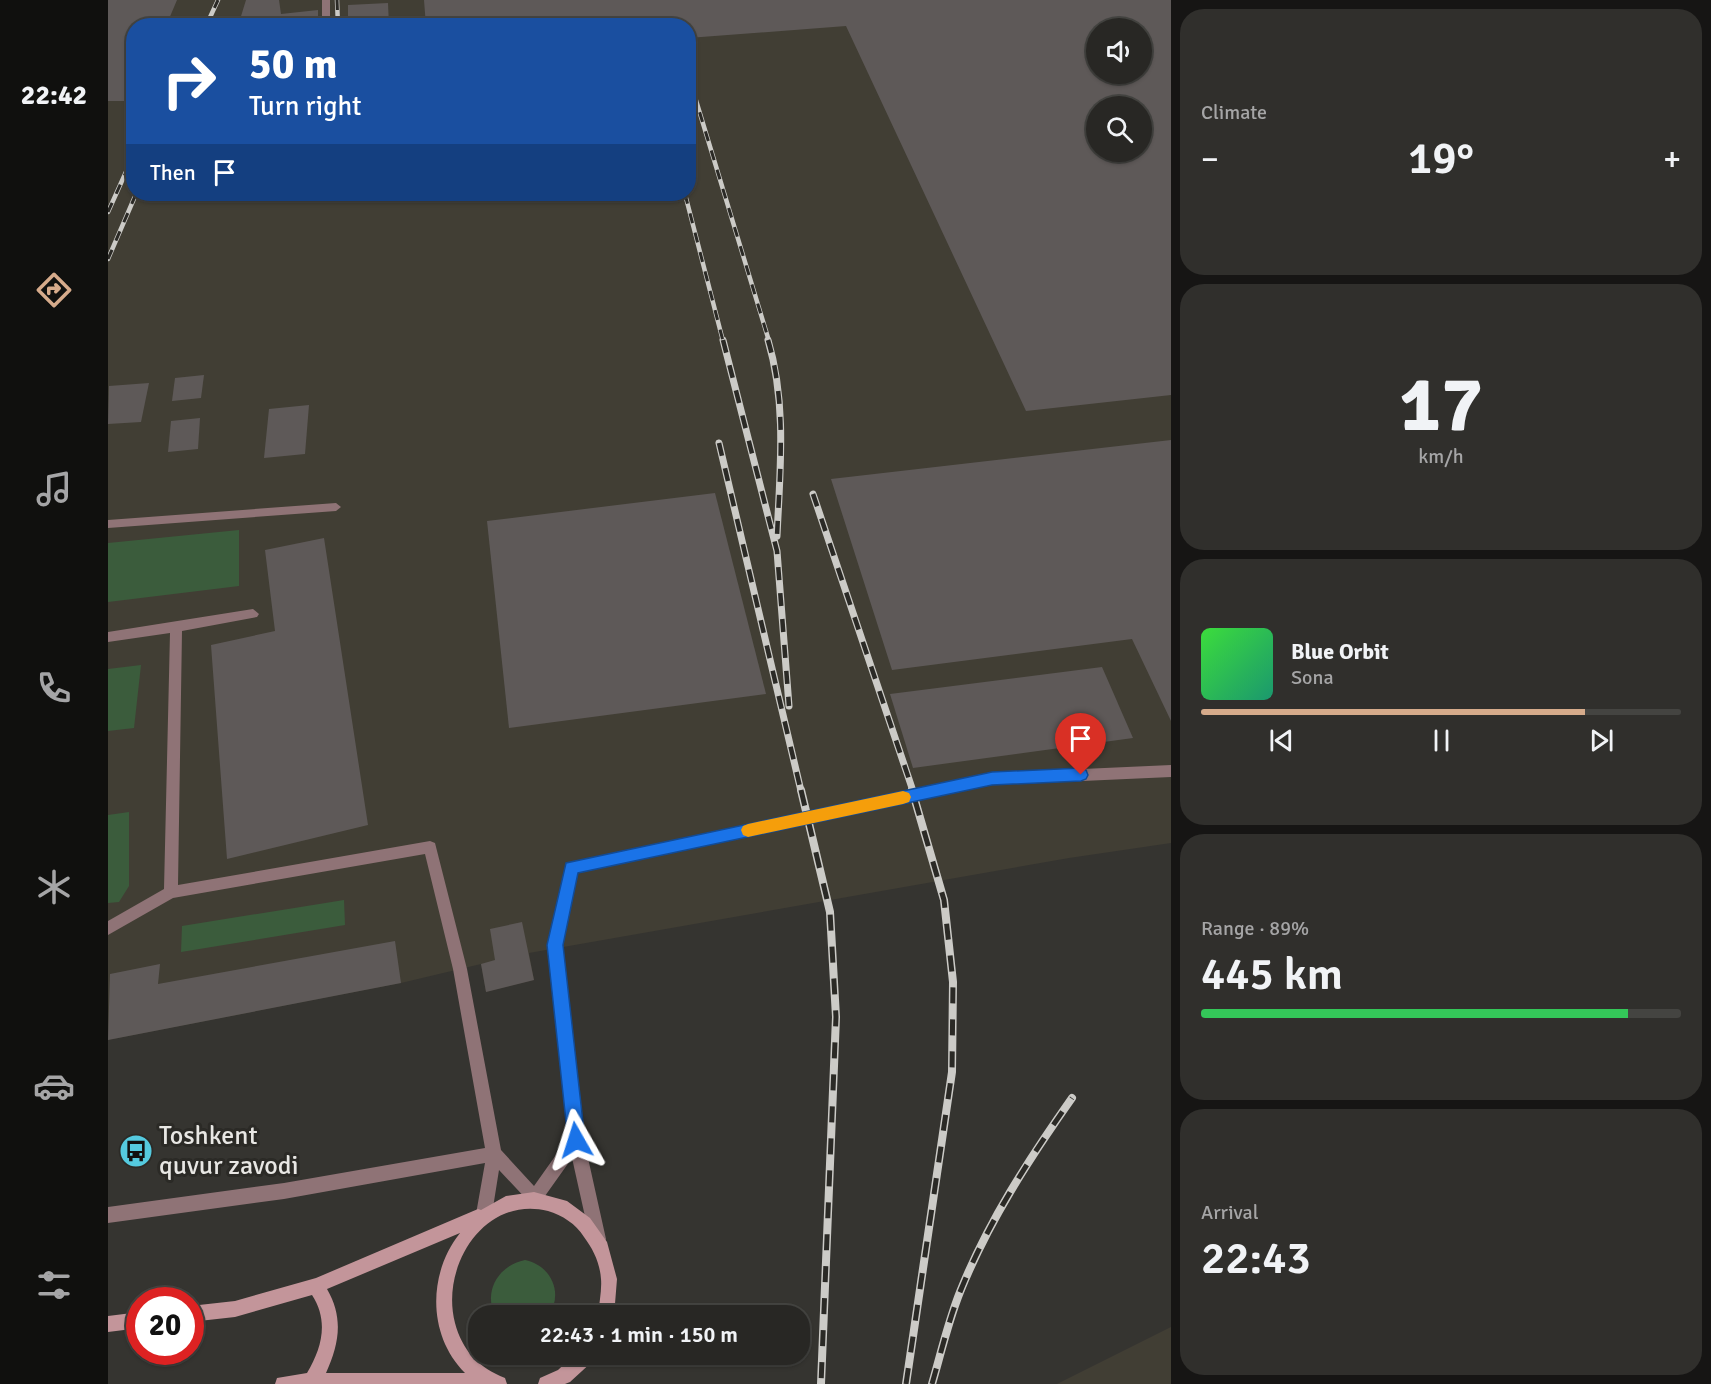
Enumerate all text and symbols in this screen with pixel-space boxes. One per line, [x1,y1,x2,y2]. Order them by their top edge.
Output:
map controls [1086,18,1152,162]
button: sound [1086,18,1152,84]
text: 50 m [249,39,338,90]
icon: right [150,42,228,120]
text: 22:42 [21,79,87,112]
text: Turn right [249,90,362,123]
button: search [1086,96,1152,162]
text: Climate [1201,100,1267,125]
text: 19° [1408,131,1474,186]
text: − [1201,139,1219,180]
text: + [1663,139,1681,180]
icon: arrive [208,156,241,189]
text: Then [150,159,196,186]
icon: directions [33,269,75,311]
text: 17 [1399,357,1483,453]
text: km/h [1418,444,1464,469]
icon: music [33,468,75,510]
text: Blue Orbit [1291,638,1389,665]
text: Sona [1291,665,1334,690]
icon: phone [33,667,75,709]
pin [1055,713,1106,775]
icon: arrive [1064,722,1097,755]
icon: previous [1265,724,1298,757]
icon: pause [1425,724,1458,757]
icon: next [1585,724,1618,757]
icon: climate [33,866,75,908]
text: Range · 89% [1201,916,1309,941]
text: 445 km [1201,947,1343,1002]
icon: car [33,1065,75,1107]
position arrow [544,1108,608,1172]
place label: Toshkent quvur zavodi [159,1120,298,1182]
bus stop icon: Toshkent quvur zavodi [118,1133,154,1169]
text: Arrival [1201,1200,1259,1225]
text: 22:43 [1201,1231,1311,1286]
icon: filters [33,1264,75,1306]
speed limit sign: 20 [126,1287,204,1365]
text: 22:43 · 1 min · 150 m [540,1321,738,1348]

